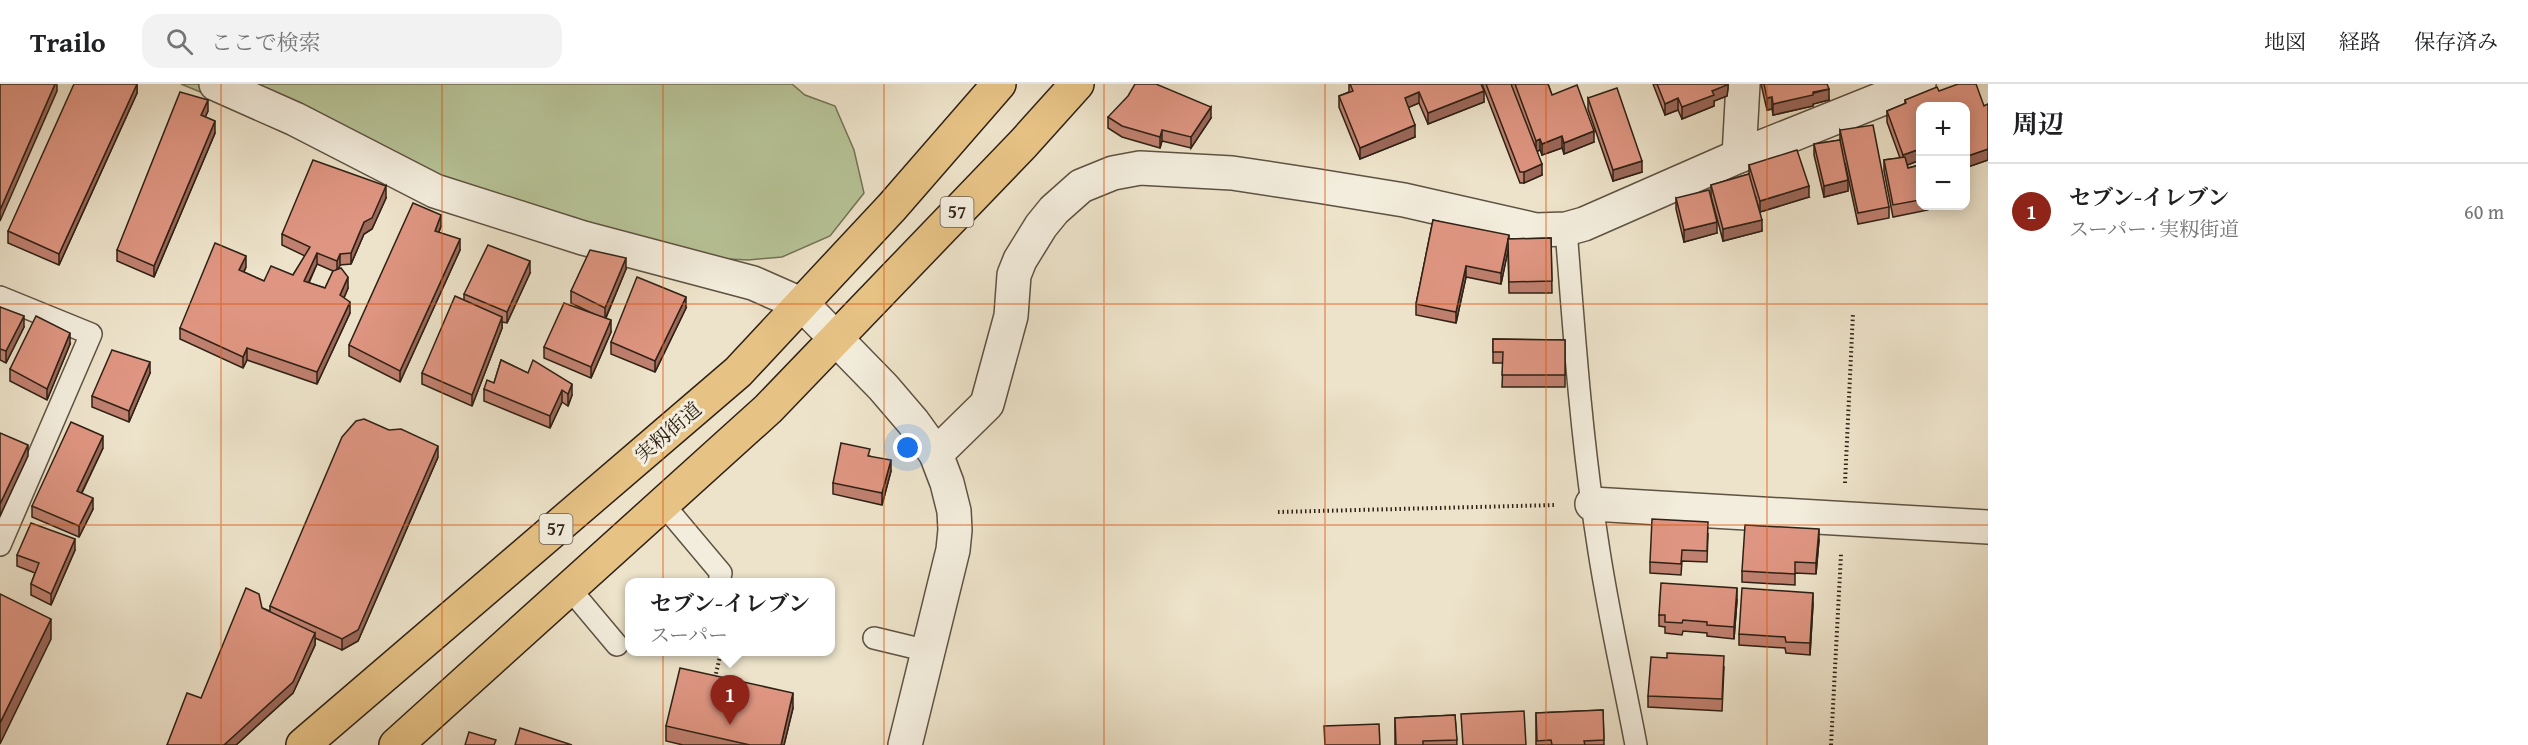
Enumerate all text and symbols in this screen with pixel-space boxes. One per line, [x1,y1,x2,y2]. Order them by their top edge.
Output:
search box [142,14,562,68]
text: Trailo [30,21,106,62]
icon: search [163,25,196,58]
text: ここで検索 [211,26,321,58]
text: 地図 [2264,26,2306,57]
text: 経路 [2339,26,2381,57]
text: 保存済み [2414,26,2498,57]
map controls [1916,102,1970,210]
button: + [1916,102,1970,156]
text: 周辺 [2012,104,2064,143]
button: − [1916,156,1970,210]
text: セブン-イレブン [2069,181,2229,213]
road number: 57 [940,197,974,227]
text: 1 [2026,197,2037,226]
text: 60 m [2464,197,2504,226]
text: スーパー · 実籾街道 [2069,214,2239,243]
street label: 実籾街道 [628,394,707,469]
your location [893,433,922,462]
road number: 57 [540,514,572,544]
popup [625,578,835,656]
text: セブン-イレブン [650,587,810,619]
text: スーパー [650,620,728,649]
pin: 1 [710,676,750,725]

